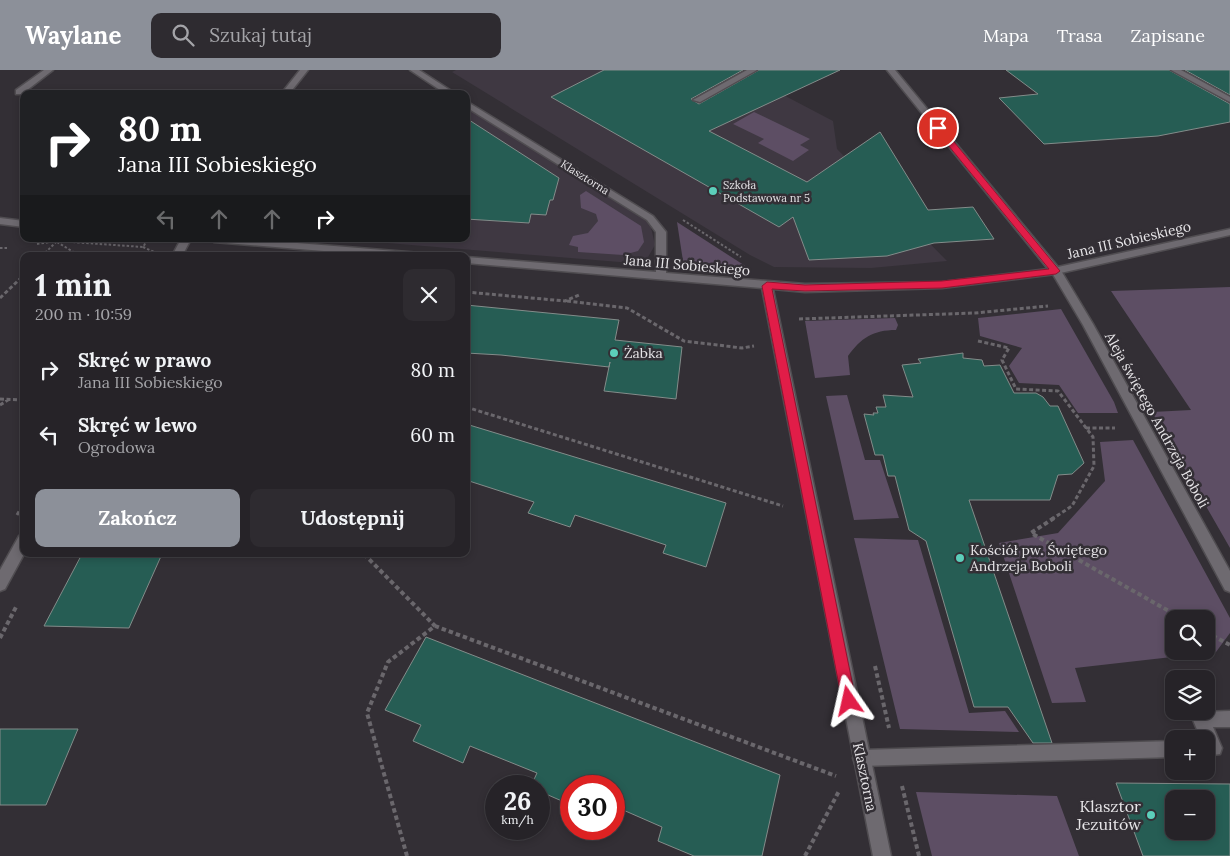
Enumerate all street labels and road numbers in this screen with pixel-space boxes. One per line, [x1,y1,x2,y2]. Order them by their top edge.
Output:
street label: Klasztorna [558,157,612,198]
street label: Jana III Sobieskiego [1064,217,1193,263]
street label: Jana III Sobieskiego [622,250,751,279]
street label: Aleja świętego Andrzeja Boboli [1101,328,1213,511]
street label: Klasztorna [849,741,881,813]

